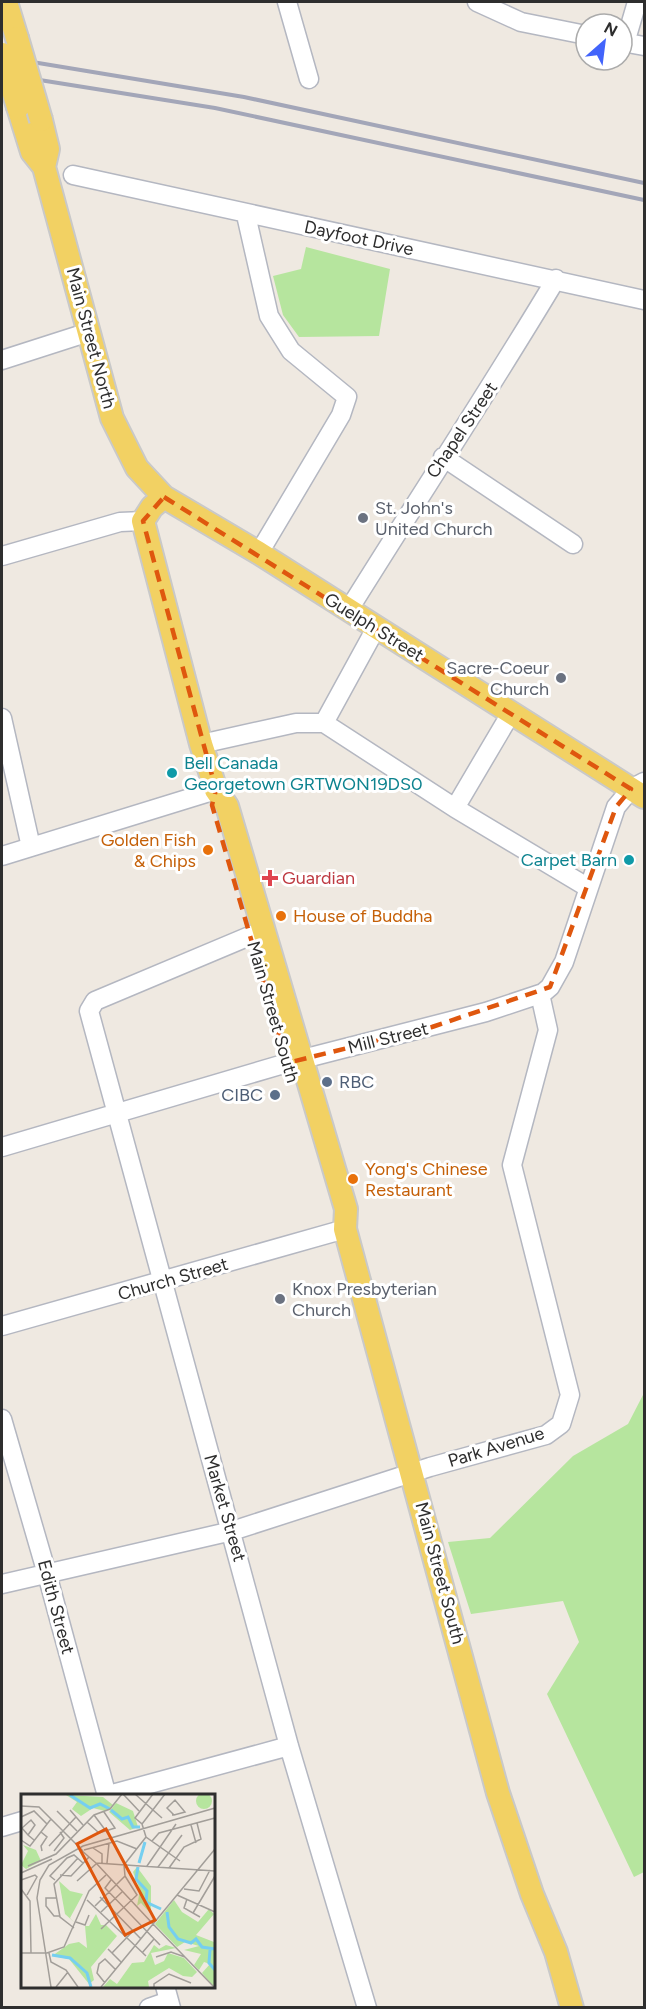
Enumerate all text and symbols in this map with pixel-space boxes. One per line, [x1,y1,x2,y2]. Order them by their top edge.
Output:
north arrow [574,12,634,72]
text: N [601,18,621,40]
street label: Dayfoot Drive [302,216,416,260]
street label: Main Street North [62,265,120,411]
street label: Chapel Street [422,377,502,482]
place label: St. John's United Church [375,497,492,540]
marker: St. John's United Church [356,511,370,525]
street label: Guelph Street [320,588,428,666]
place label: Sacre-Coeur Church [446,657,549,700]
marker: Sacre-Coeur Church [554,671,568,685]
place label: Bell Canada Georgetown GRTWON19DS0 [184,752,423,795]
marker: Bell Canada Georgetown GRTWON19DS0 [165,766,179,780]
place label: Golden Fish & Chips [101,829,196,872]
marker: Golden Fish & Chips [201,843,215,857]
place label: Carpet Barn [521,849,617,871]
marker: Carpet Barn [622,853,636,867]
place label: Guardian [282,867,355,889]
marker: Guardian [263,871,277,885]
place label: House of Buddha [293,905,433,927]
marker: House of Buddha [274,909,288,923]
street label: Main Street South [242,939,304,1085]
street label: Mill Street [345,1017,431,1059]
place label: RBC [339,1071,374,1093]
marker: RBC [320,1075,334,1089]
place label: CIBC [221,1084,263,1106]
marker: CIBC [268,1088,282,1102]
place label: Yong's Chinese Restaurant [365,1158,488,1201]
marker: Yong's Chinese Restaurant [346,1172,360,1186]
street label: Church Street [115,1253,231,1305]
place label: Knox Presbyterian Church [292,1278,437,1321]
marker: Knox Presbyterian Church [273,1292,287,1306]
street label: Park Avenue [445,1422,547,1472]
street label: Market Street [199,1452,251,1564]
street label: Main Street South [410,1499,470,1647]
street label: Edith Street [33,1557,79,1657]
inset map [21,1794,214,1988]

